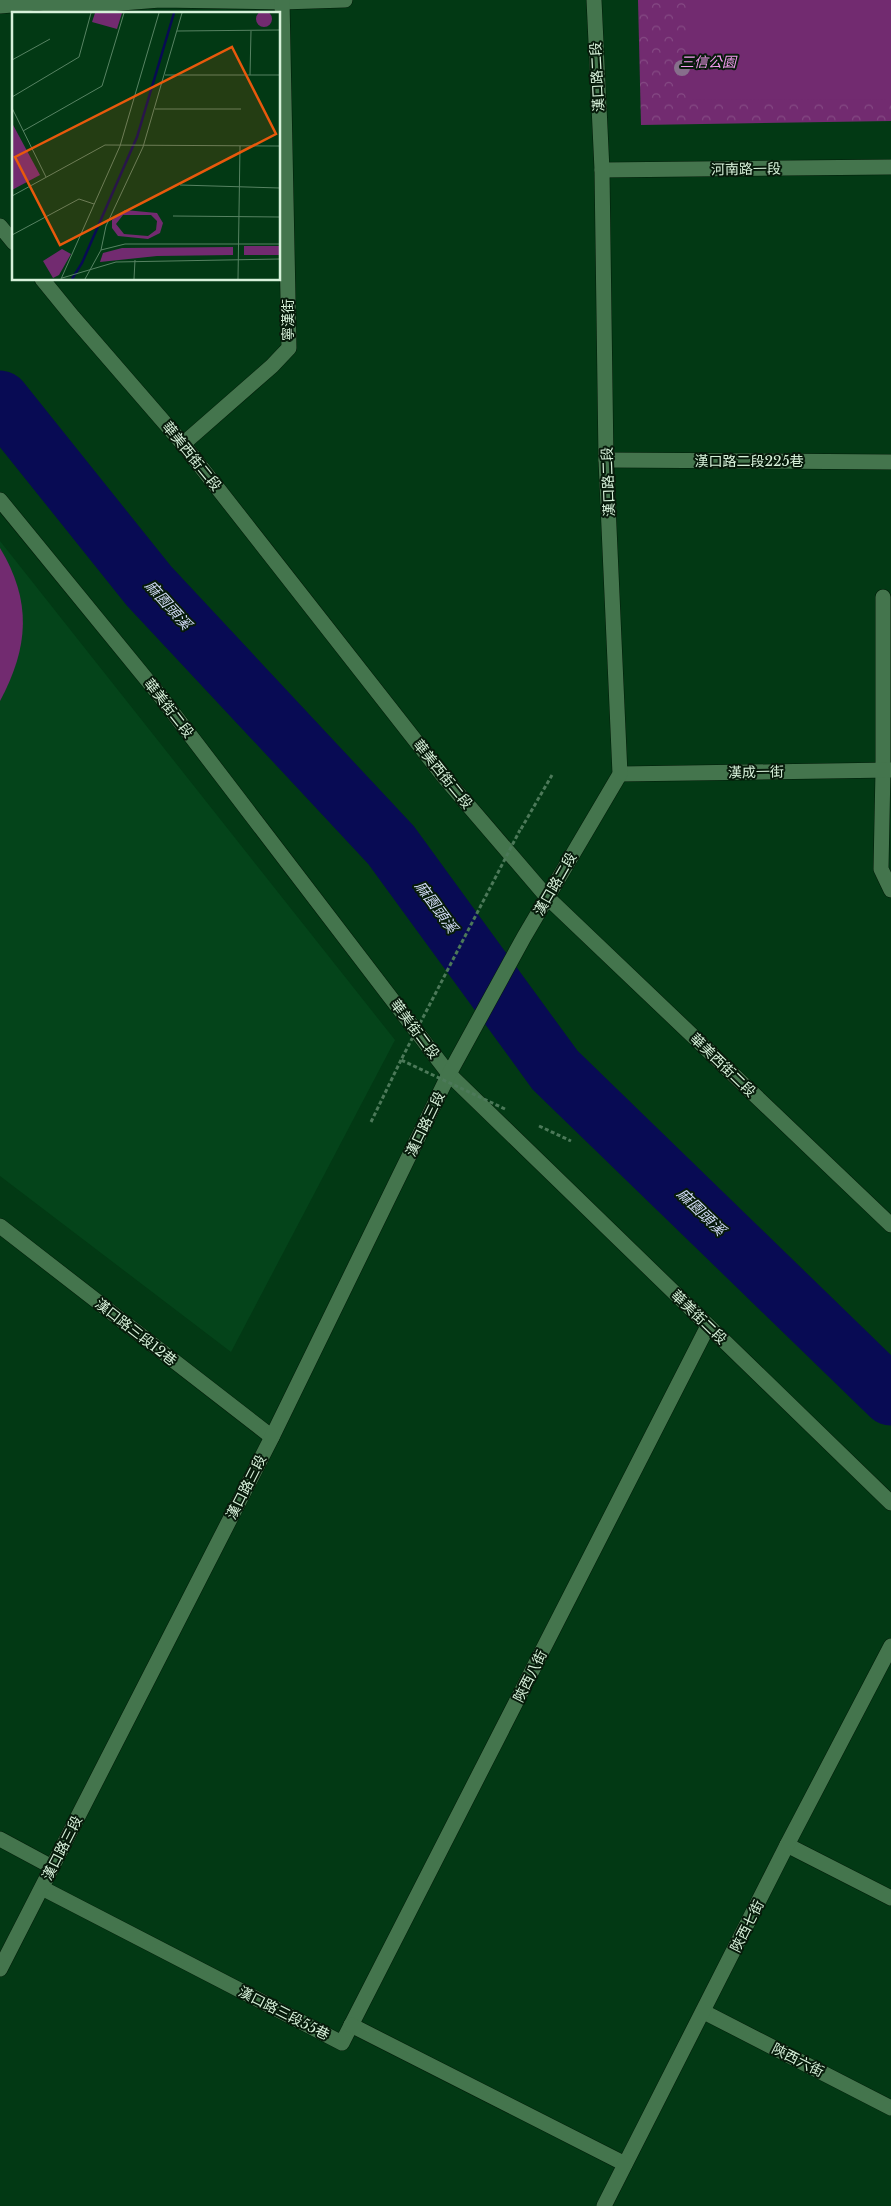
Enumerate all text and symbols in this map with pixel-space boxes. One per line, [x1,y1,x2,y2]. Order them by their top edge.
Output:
inset map [12,12,280,280]
street label: 漢口路二段 [586,42,608,112]
park label: 三信公園 [680,53,738,71]
street label: 河南路一段 [711,159,781,179]
street label: 寧漢街 [279,299,297,341]
street label: 華美西街二段 [159,418,225,494]
street label: 漢口路二段 [598,447,618,517]
street label: 漢口路二段225巷 [694,452,804,470]
water label: 麻園頭溪 [141,576,197,635]
street label: 華美街二段 [140,675,198,741]
street label: 華美西街二段 [410,736,476,812]
street label: 漢成一街 [728,763,784,781]
street label: 漢口路二段 [530,849,580,919]
water label: 麻園頭溪 [411,877,463,938]
street label: 華美街二段 [387,996,443,1062]
street label: 華美西街二段 [687,1029,759,1101]
street label: 漢口路三段 [402,1089,448,1159]
water label: 麻園頭溪 [673,1184,731,1241]
street label: 華美街二段 [668,1286,730,1348]
street label: 漢口路三段12巷 [92,1294,180,1370]
street label: 漢口路三段 [222,1452,270,1522]
street label: 陝西八街 [509,1647,551,1705]
street label: 漢口路三段 [38,1813,86,1883]
street label: 陜西七街 [726,1897,768,1955]
street label: 漢口路三段55巷 [235,1982,333,2044]
street label: 陝西六街 [769,2039,827,2081]

